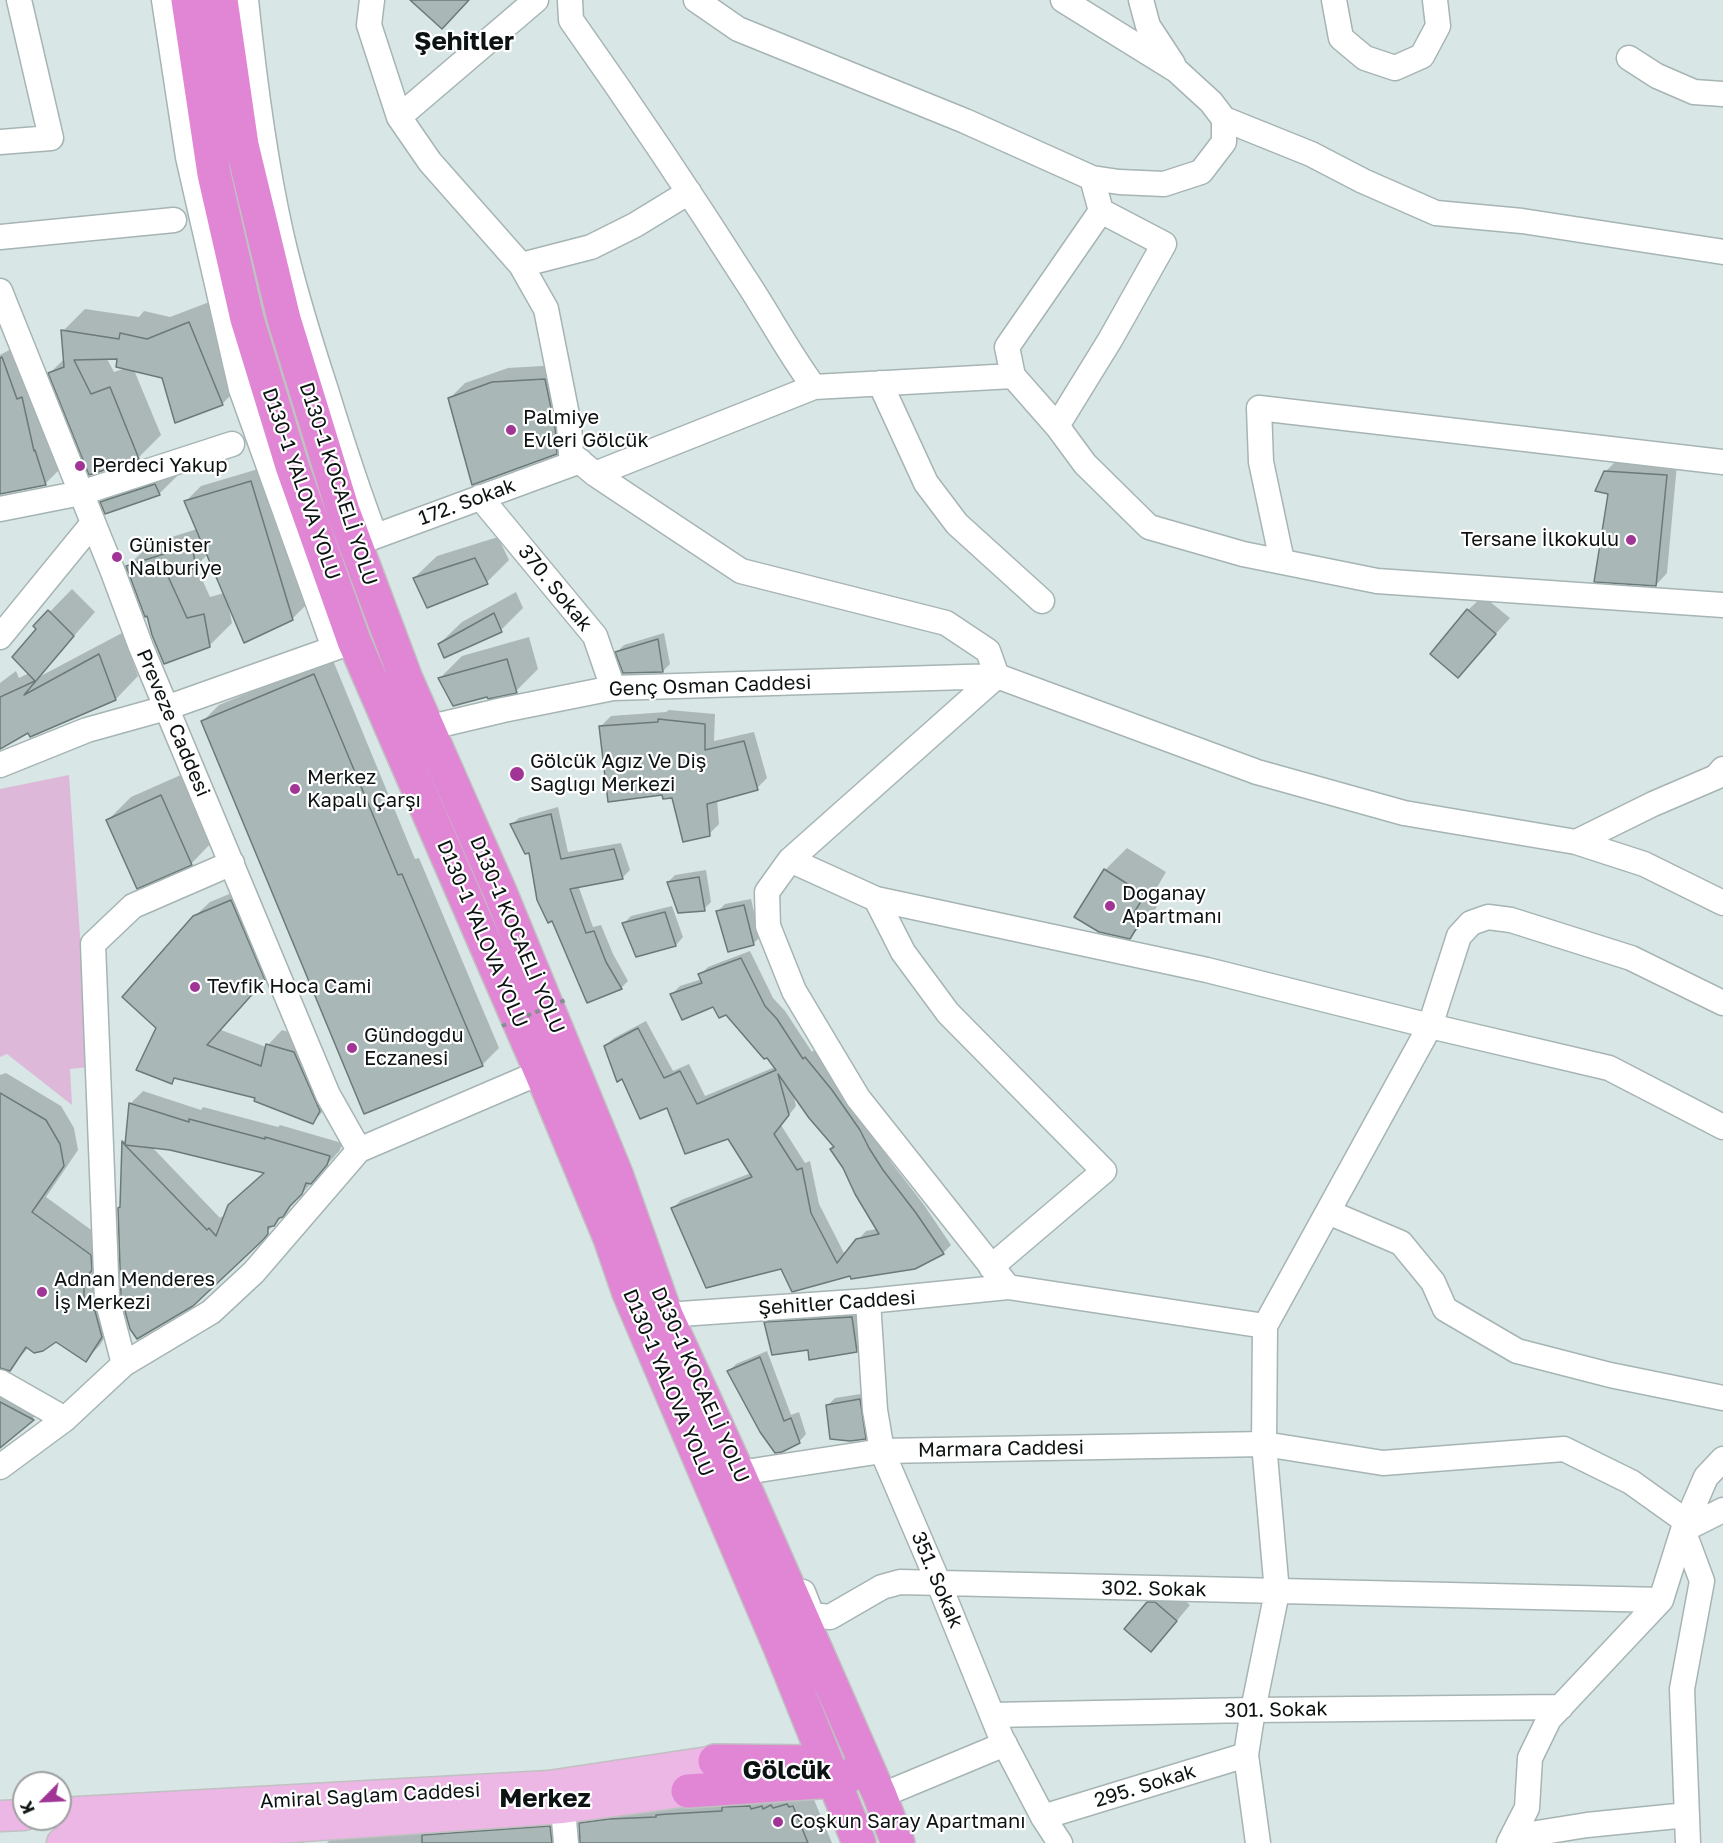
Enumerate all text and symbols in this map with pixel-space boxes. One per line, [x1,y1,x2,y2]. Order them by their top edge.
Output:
district label: Şehitler [414,26,514,58]
street label: D130-1 KOCAELİ YOLU [294,379,382,589]
street label: D130-1 YALOVA YOLU [257,385,345,583]
place label: Palmiye Evleri Gölcük [523,406,649,453]
marker: Palmiye Evleri Gölcük [504,423,518,437]
place label: Perdeci Yakup [92,454,227,478]
marker: Perdeci Yakup [73,459,87,473]
street label: 172. Sokak [415,473,519,531]
place label: Tersane İlkokulu [1461,528,1619,552]
marker: Tersane İlkokulu [1624,533,1638,547]
place label: Günister Nalburiye [129,534,222,581]
street label: 370. Sokak [513,540,597,636]
marker: Günister Nalburiye [110,550,124,564]
street label: Preveze Caddesi [131,646,215,800]
street label: Genç Osman Caddesi [608,670,812,702]
place label: Gölcük Ağız Ve Diş Sağlığı Merkezi [530,750,706,797]
marker: Gölcük Ağız Ve Diş Sağlığı Merkezi [508,765,526,783]
place label: Merkez Kapalı Çarşı [307,766,421,813]
marker: Merkez Kapalı Çarşı [288,782,302,796]
street label: D130-1 KOCAELİ YOLU [465,833,569,1037]
street label: D130-1 YALOVA YOLU [432,836,532,1032]
place label: Doğanay Apartmanı [1122,882,1222,929]
marker: Doğanay Apartmanı [1103,899,1117,913]
place label: Tevfik Hoca Cami [207,975,372,999]
marker: Tevfik Hoca Cami [188,980,202,994]
place label: Gündoğdu Eczanesi [364,1024,463,1071]
marker: Gündoğdu Eczanesi [345,1041,359,1055]
place label: Adnan Menderes İş Merkezi [54,1268,215,1315]
street label: D130-1 KOCAELİ YOLU [646,1283,754,1487]
marker: Adnan Menderes İş Merkezi [35,1285,49,1299]
street label: D130-1 YALOVA YOLU [618,1285,718,1481]
street label: Şehitler Caddesi [757,1286,917,1320]
street label: Marmara Caddesi [918,1436,1084,1462]
street label: 351. Sokak [906,1528,968,1632]
street label: 302. Sokak [1101,1576,1207,1602]
street label: 301. Sokak [1224,1697,1328,1723]
district label: Gölcük [743,1755,831,1787]
street label: 295. Sokak [1091,1759,1199,1813]
north arrow [12,1771,72,1831]
street label: Amiral Sağlam Caddesi [259,1778,481,1814]
district label: Merkez [499,1783,591,1815]
text: K [16,1798,39,1817]
place label: Coşkun Saray Apartmanı [790,1810,1026,1834]
marker: Coşkun Saray Apartmanı [771,1815,785,1829]

